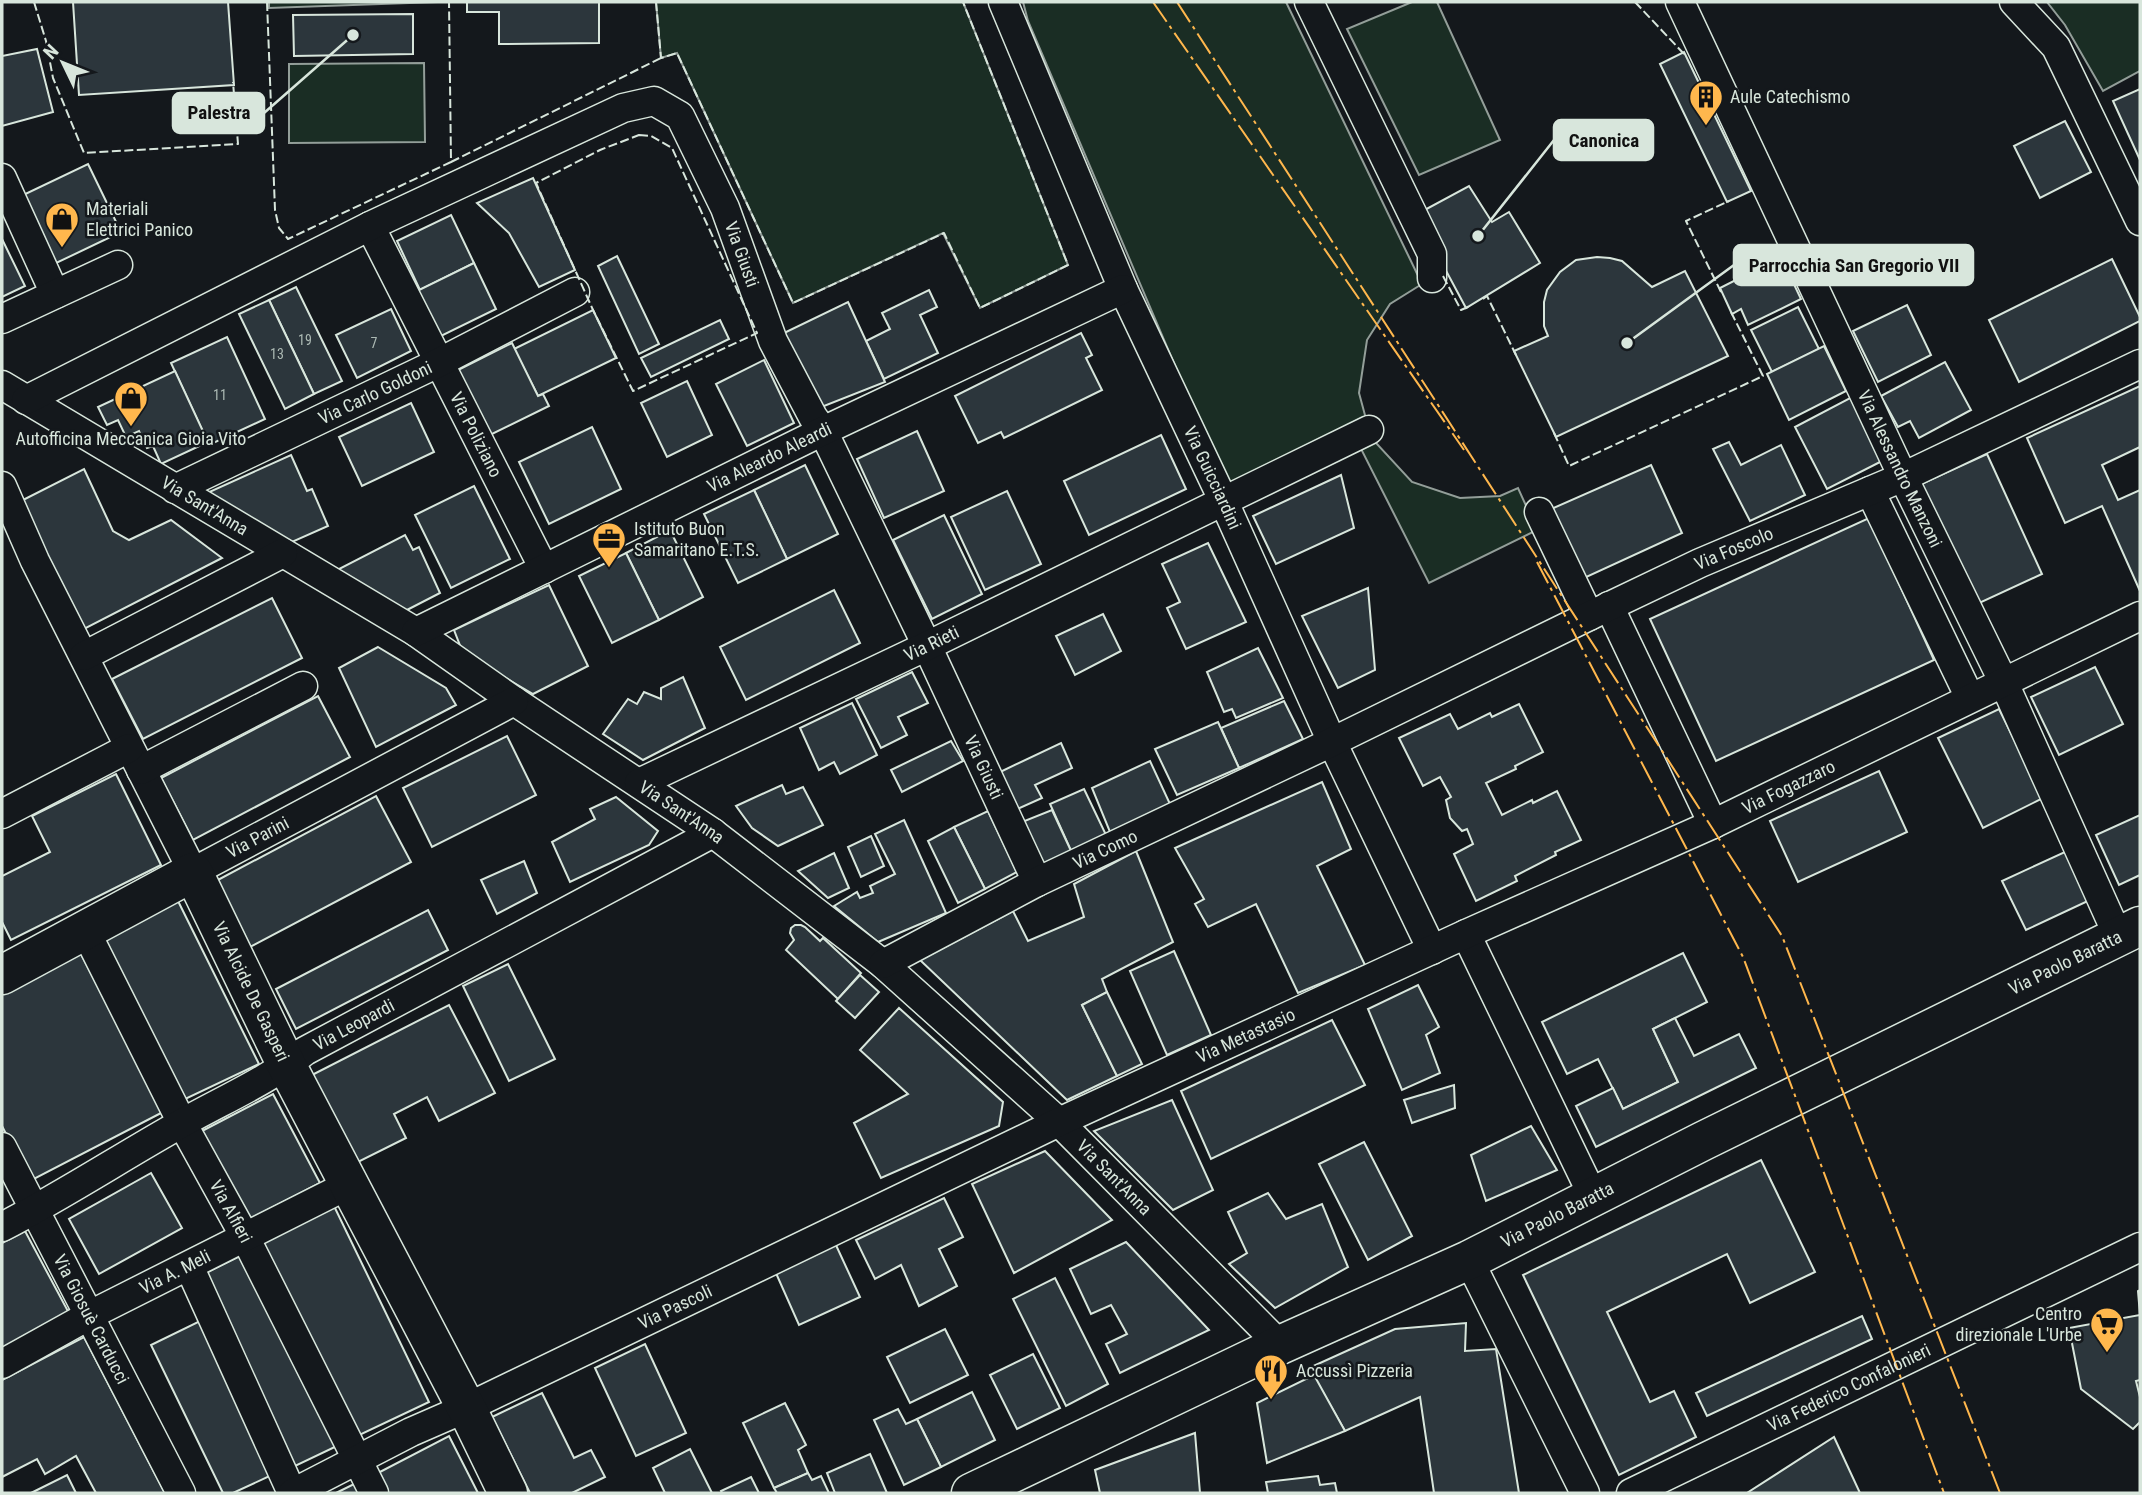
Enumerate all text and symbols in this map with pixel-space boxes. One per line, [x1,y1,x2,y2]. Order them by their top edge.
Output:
north arrow [28,28,98,98]
text: N [39,40,63,64]
building icon: Aule Catechismo [1687,78,1725,127]
place label: Aule Catechismo [1730,86,1850,107]
callout: Palestra [173,93,264,133]
text: Palestra [188,101,251,124]
callout: Canonica [1554,120,1653,160]
text: Canonica [1569,129,1639,152]
place label: Materiali Elettrici Panico [86,198,193,240]
shop icon: Materiali Elettrici Panico [43,200,81,249]
street label: Via Giusti [721,218,764,290]
callout: Parrocchia San Gregorio VII [1734,245,1973,285]
text: Parrocchia San Gregorio VII [1749,254,1959,277]
house number: 19 [298,332,312,348]
house number: 7 [371,335,378,351]
house number: 13 [270,346,284,362]
street label: Via Carlo Goldoni [315,356,435,429]
shop icon: Autofficina Meccanica Gioia Vito [112,379,150,428]
house number: 11 [213,387,227,403]
street label: Via Alessandro Manzoni [1854,387,1947,551]
street label: Via Poliziano [446,388,507,481]
street label: Via Aleardo Aleardi [703,418,835,497]
street label: Via Guicciardini [1180,423,1246,532]
place label: Autofficina Meccanica Gioia Vito [16,428,246,449]
street label: Via Sant'Anna [158,471,252,539]
place label: Istituto Buon Samaritano E.T.S. [634,518,760,560]
office icon: Istituto Buon Samaritano E.T.S. [590,520,628,569]
street label: Via Foscolo [1691,522,1776,574]
street label: Via Rieti [900,621,962,665]
street label: Via Giusti [960,732,1008,802]
street label: Via Fogazzaro [1738,755,1838,818]
street label: Via Sant'Anna [635,776,728,848]
street label: Via Parini [222,812,292,862]
street label: Via Como [1069,825,1141,873]
street label: Via Alcide De Gasperi [209,918,294,1065]
street label: Via Paolo Baratta [2005,926,2125,999]
street label: Via Leopardi [309,994,398,1055]
street label: Via Metastasio [1193,1003,1298,1067]
street label: Via Sant'Anna [1073,1135,1156,1219]
street label: Via Alfieri [206,1176,257,1246]
street label: Via Paolo Baratta [1497,1177,1617,1252]
street label: Via A. Meli [136,1245,214,1298]
street label: Via Giosuè Carducci [49,1251,134,1387]
street label: Via Pascoli [635,1280,715,1333]
place label: Centro direzionale L'Urbe [1955,1303,2082,1345]
supermarket icon: Centro direzionale L'Urbe [2088,1305,2126,1354]
street label: Via Federico Confalonieri [1764,1339,1934,1436]
restaurant icon: Accussì Pizzeria [1252,1352,1290,1401]
place label: Accussì Pizzeria [1296,1360,1413,1381]

